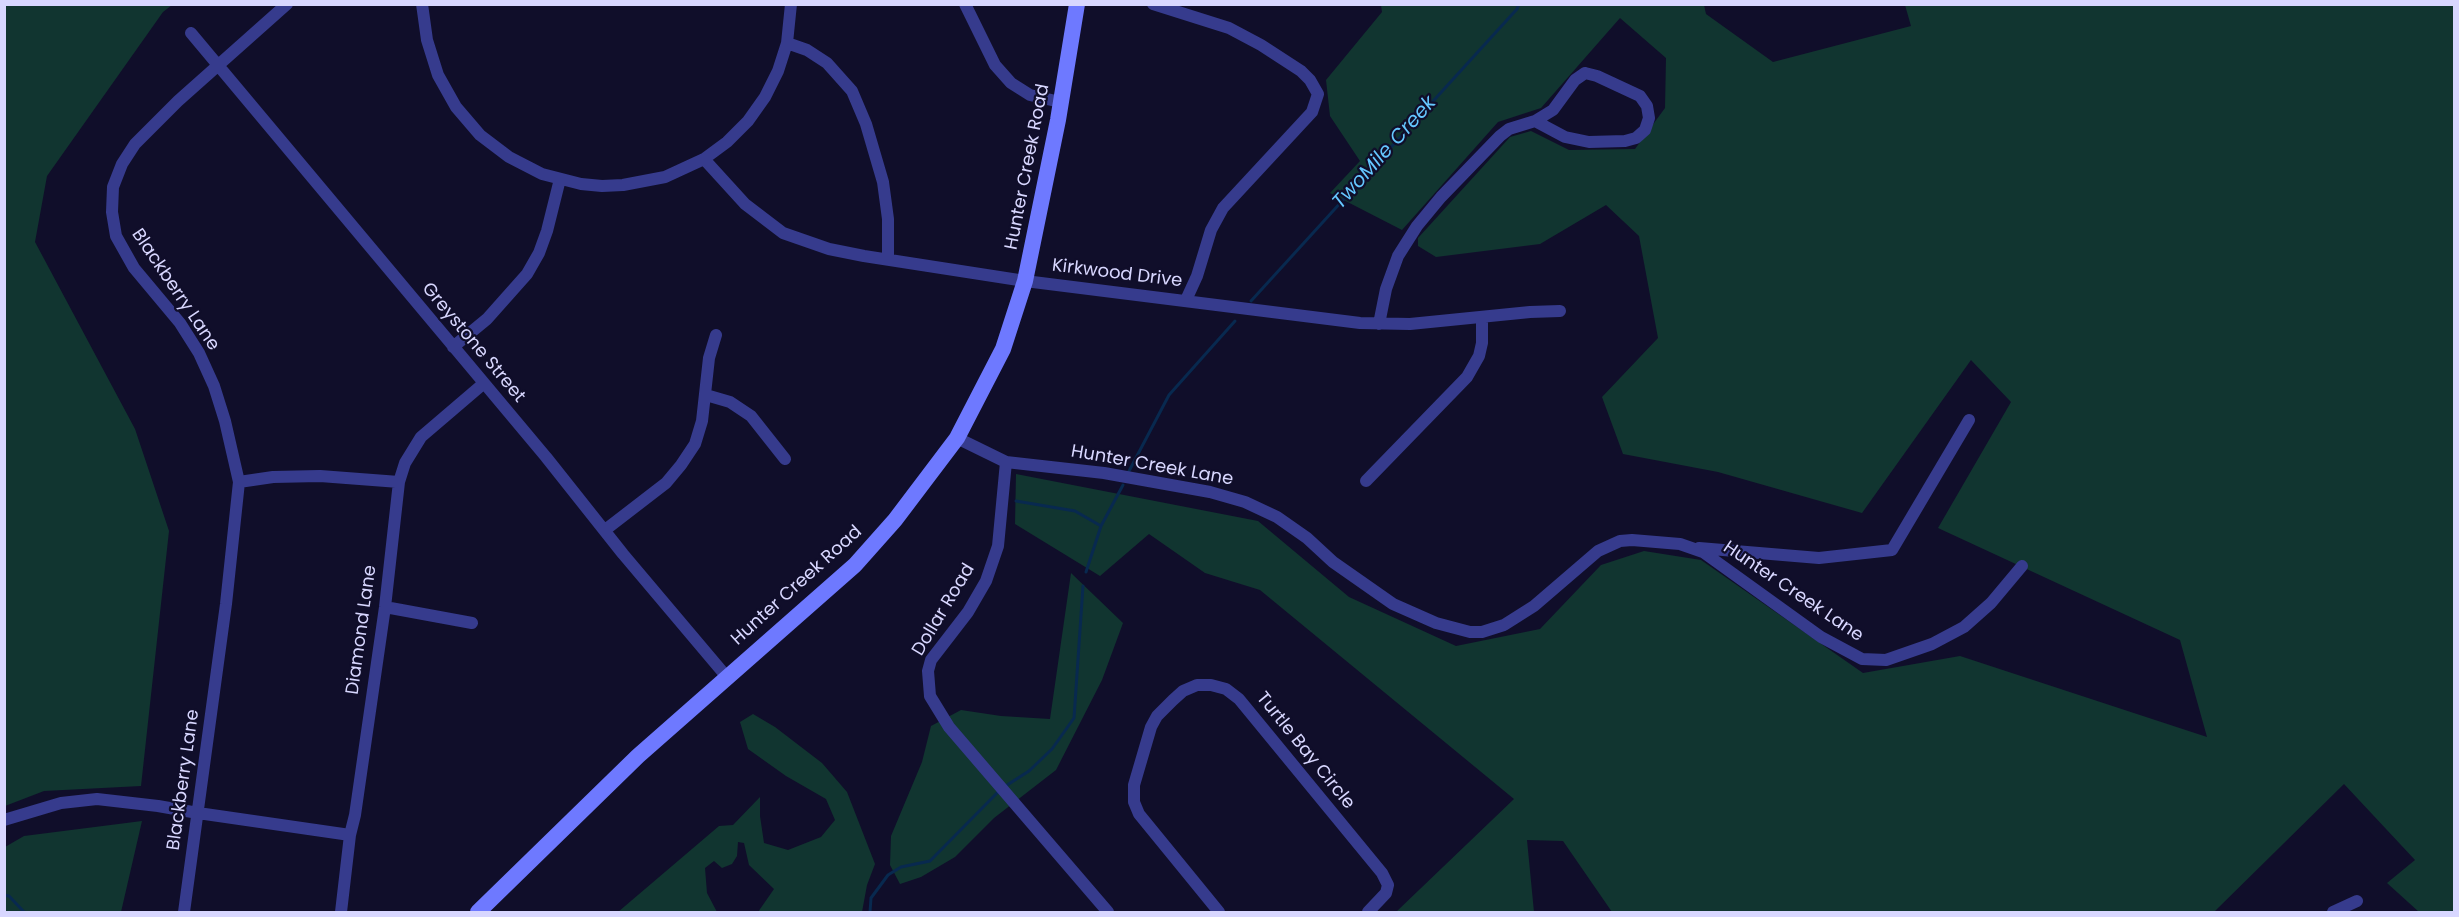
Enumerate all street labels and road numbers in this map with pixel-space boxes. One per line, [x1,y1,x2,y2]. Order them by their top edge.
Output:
street label: Hunter Creek Road [1001,82,1055,252]
street label: Blackberry Lane [126,225,224,355]
street label: Kirkwood Drive [1051,255,1183,293]
street label: Greystone Street [417,279,529,407]
street label: Hunter Creek Lane [1069,441,1235,491]
street label: Hunter Creek Road [727,522,867,650]
street label: Hunter Creek Lane [1719,537,1867,647]
street label: Dollar Road [908,560,980,660]
street label: Diamond Lane [342,564,382,696]
street label: Turtle Bay Circle [1251,688,1359,814]
street label: Blackberry Lane [163,708,205,852]

